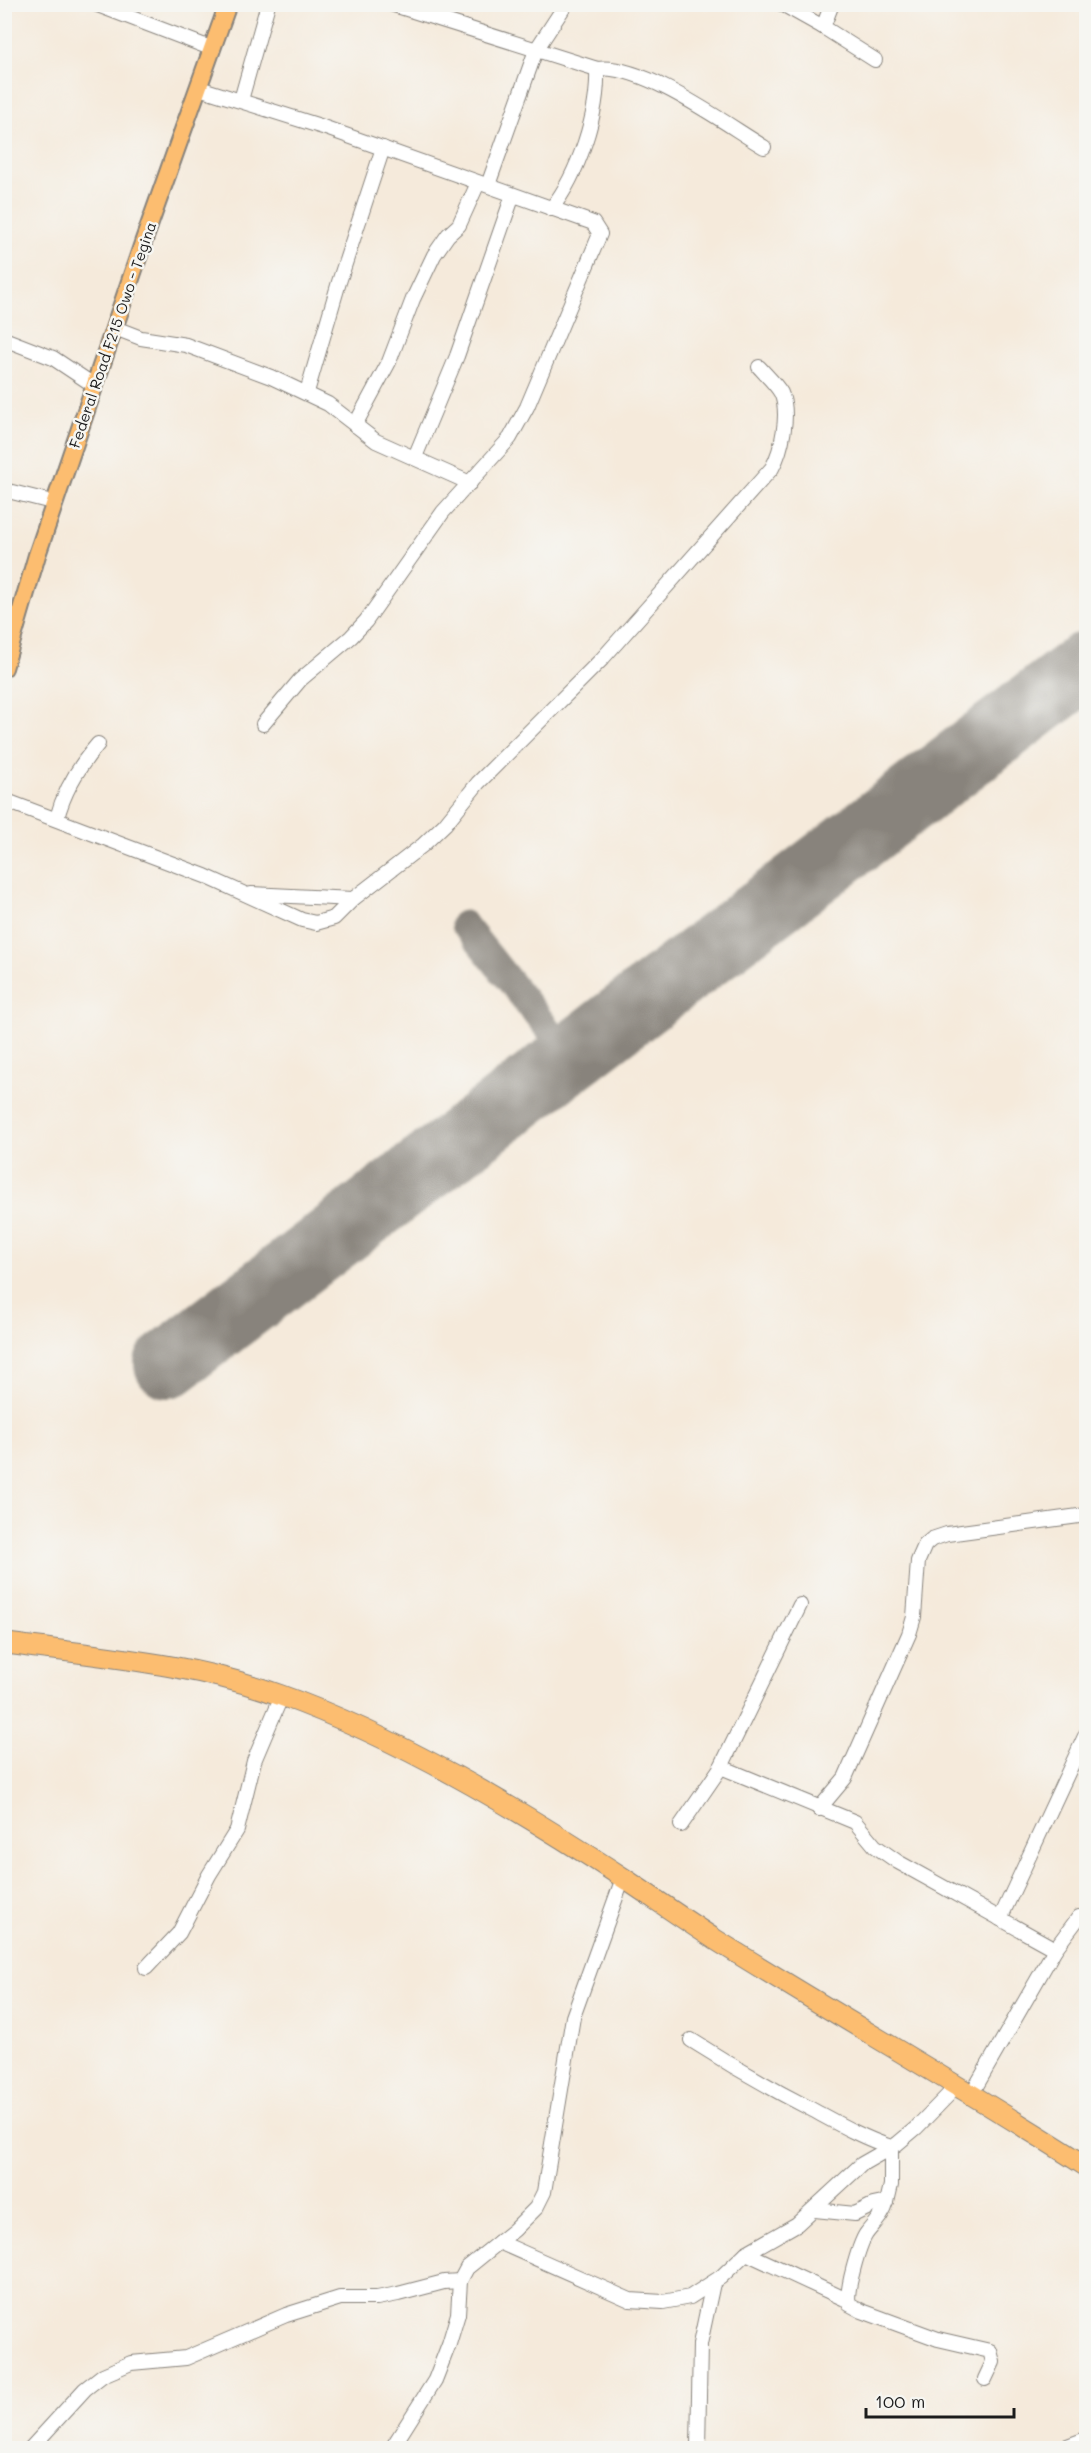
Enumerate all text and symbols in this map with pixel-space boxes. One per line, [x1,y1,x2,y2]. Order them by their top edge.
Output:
street label: Federal Road F215 Owo - Tegina [64,219,160,450]
scale bar [866,2381,1014,2419]
text: 100 m [875,2389,925,2413]

